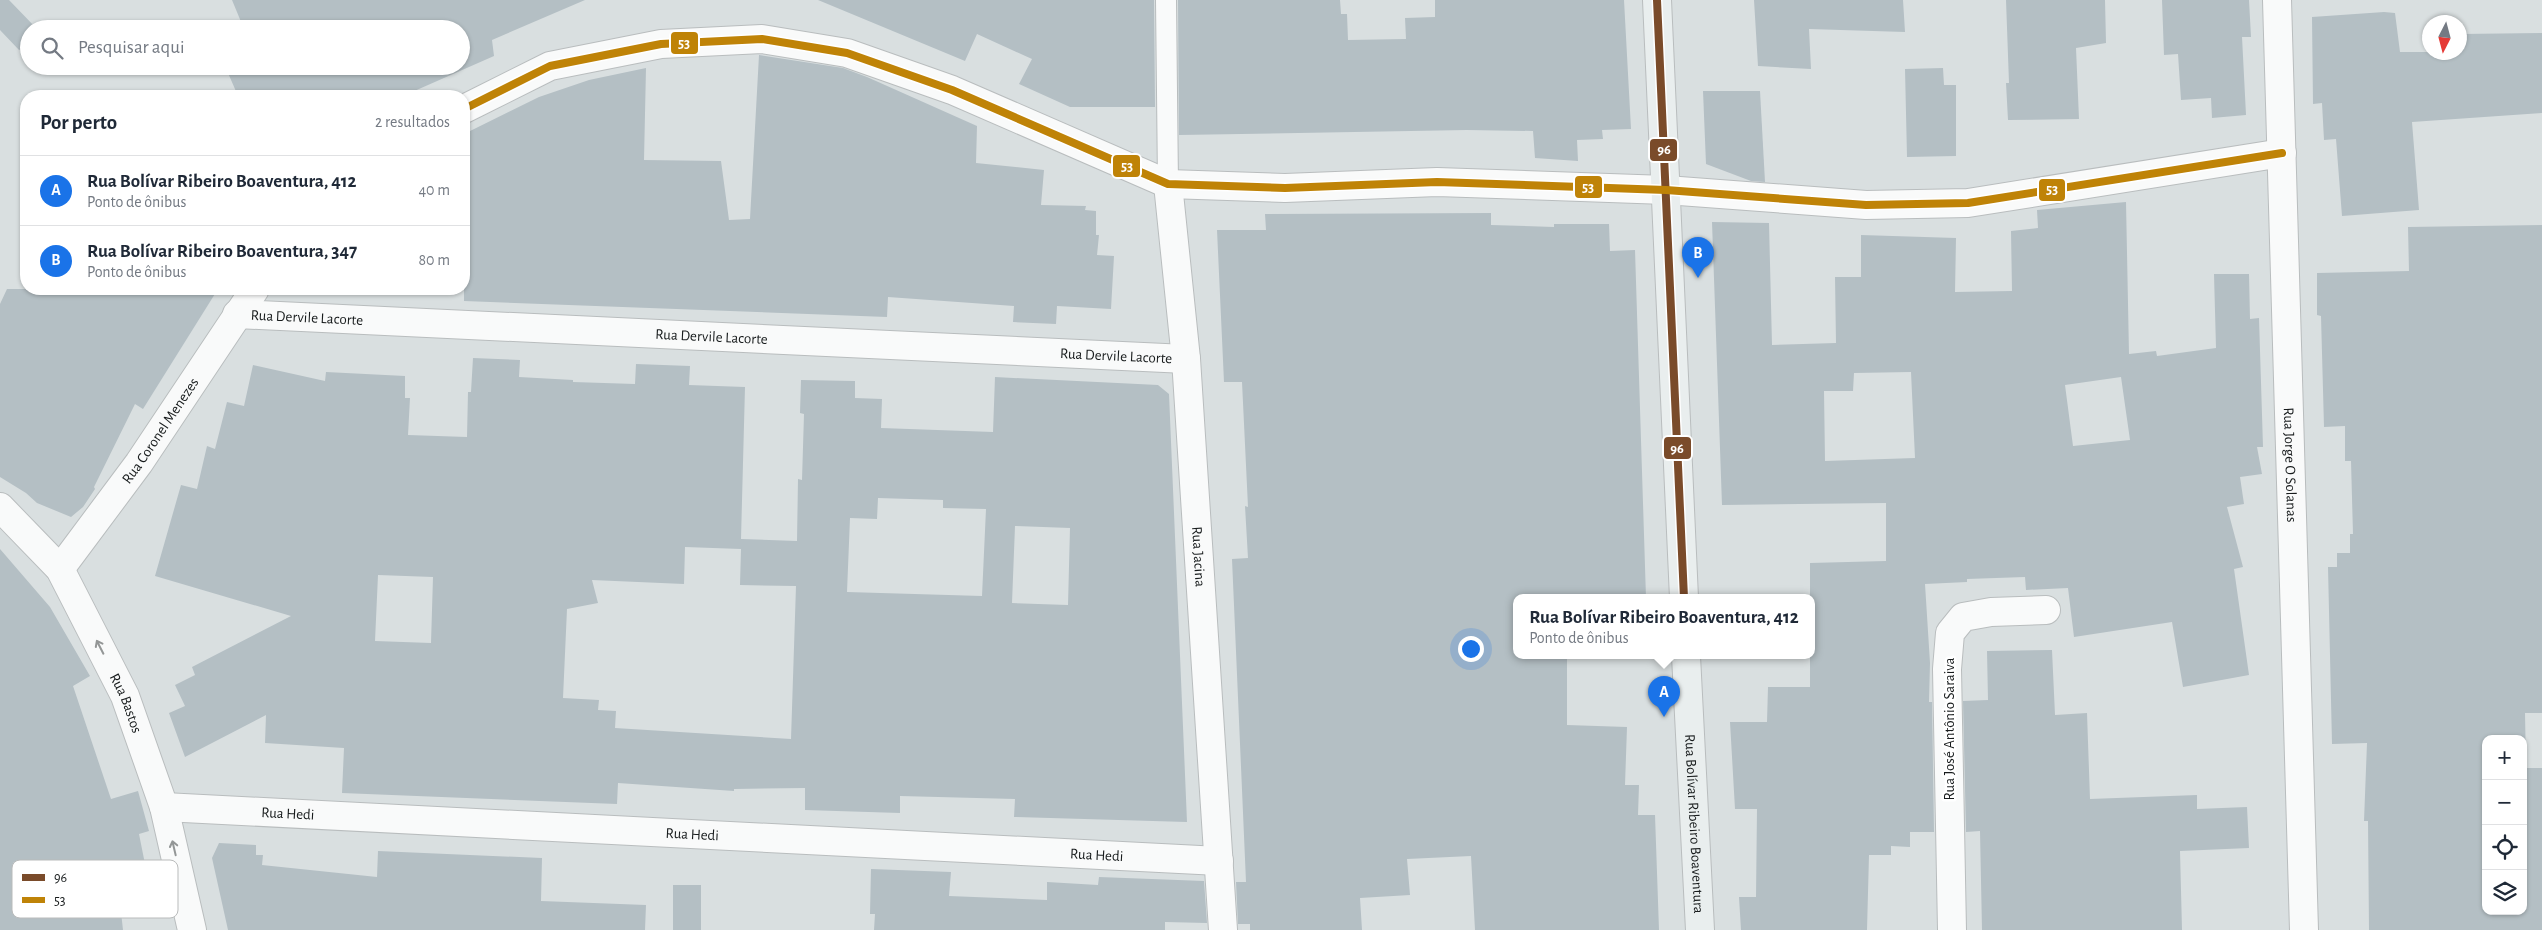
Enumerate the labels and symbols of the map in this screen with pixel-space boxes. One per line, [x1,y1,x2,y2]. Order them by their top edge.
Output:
north arrow [2422,15,2467,60]
line badge: 53 [670,31,699,55]
text: 53 [678,37,690,51]
line badge: 96 [1649,138,1678,162]
text: 96 [1657,143,1671,157]
line badge: 53 [1112,154,1141,178]
text: 53 [1121,160,1133,174]
line badge: 53 [1574,175,1603,199]
line badge: 53 [2038,178,2066,202]
text: 53 [1582,181,1594,195]
text: 53 [2046,183,2058,197]
pin: B [1682,237,1714,278]
street label: Rua Dervile Lacorte [250,307,364,327]
street label: Rua Dervile Lacorte [655,326,768,347]
street label: Rua Dervile Lacorte [1060,346,1173,366]
street label: Rua Coronel Menezes [119,375,201,486]
street label: Rua Jorge O Solanas [2281,407,2300,523]
line badge: 96 [1663,436,1692,460]
text: 96 [1670,442,1684,456]
street label: Rua Jacina [1189,526,1208,587]
your location [1458,636,1484,662]
one-way arrow [95,640,104,655]
street label: Rua José Antônio Saraiva [1942,658,1957,800]
street label: Rua Bastos [107,671,145,735]
pin: A [1648,676,1680,717]
street label: Rua Bolívar Ribeiro Boaventura [1682,734,1707,914]
street label: Rua Hedi [261,804,315,822]
street label: Rua Hedi [665,825,719,843]
one-way arrow [169,841,178,857]
street label: Rua Hedi [1070,846,1124,864]
legend [12,860,178,918]
text: 96 [54,871,67,885]
text: 53 [54,894,66,908]

